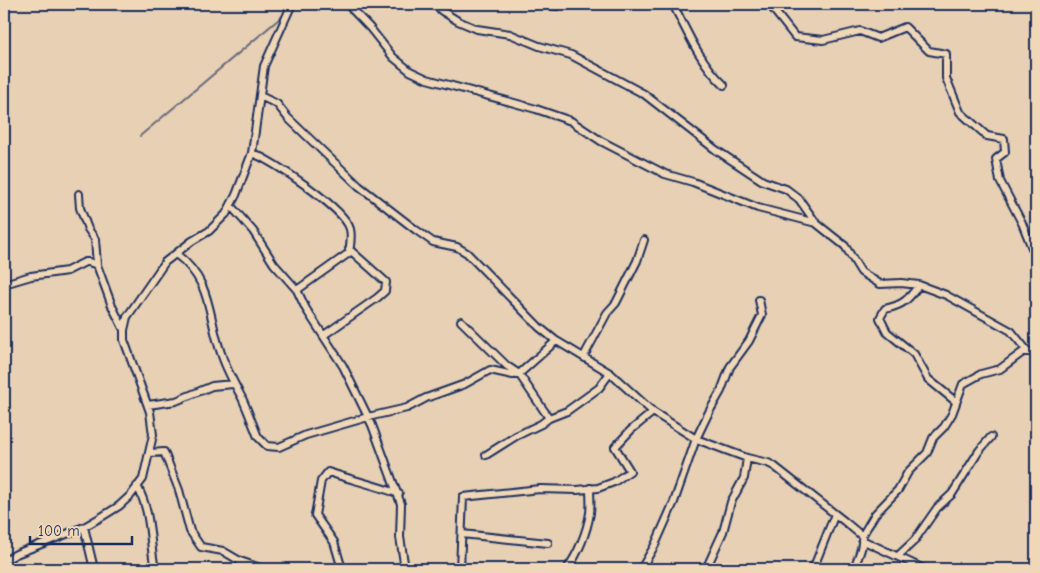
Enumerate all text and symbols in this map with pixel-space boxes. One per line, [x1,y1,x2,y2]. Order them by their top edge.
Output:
scale bar [30,513,132,545]
text: 100 m [38,522,80,540]

